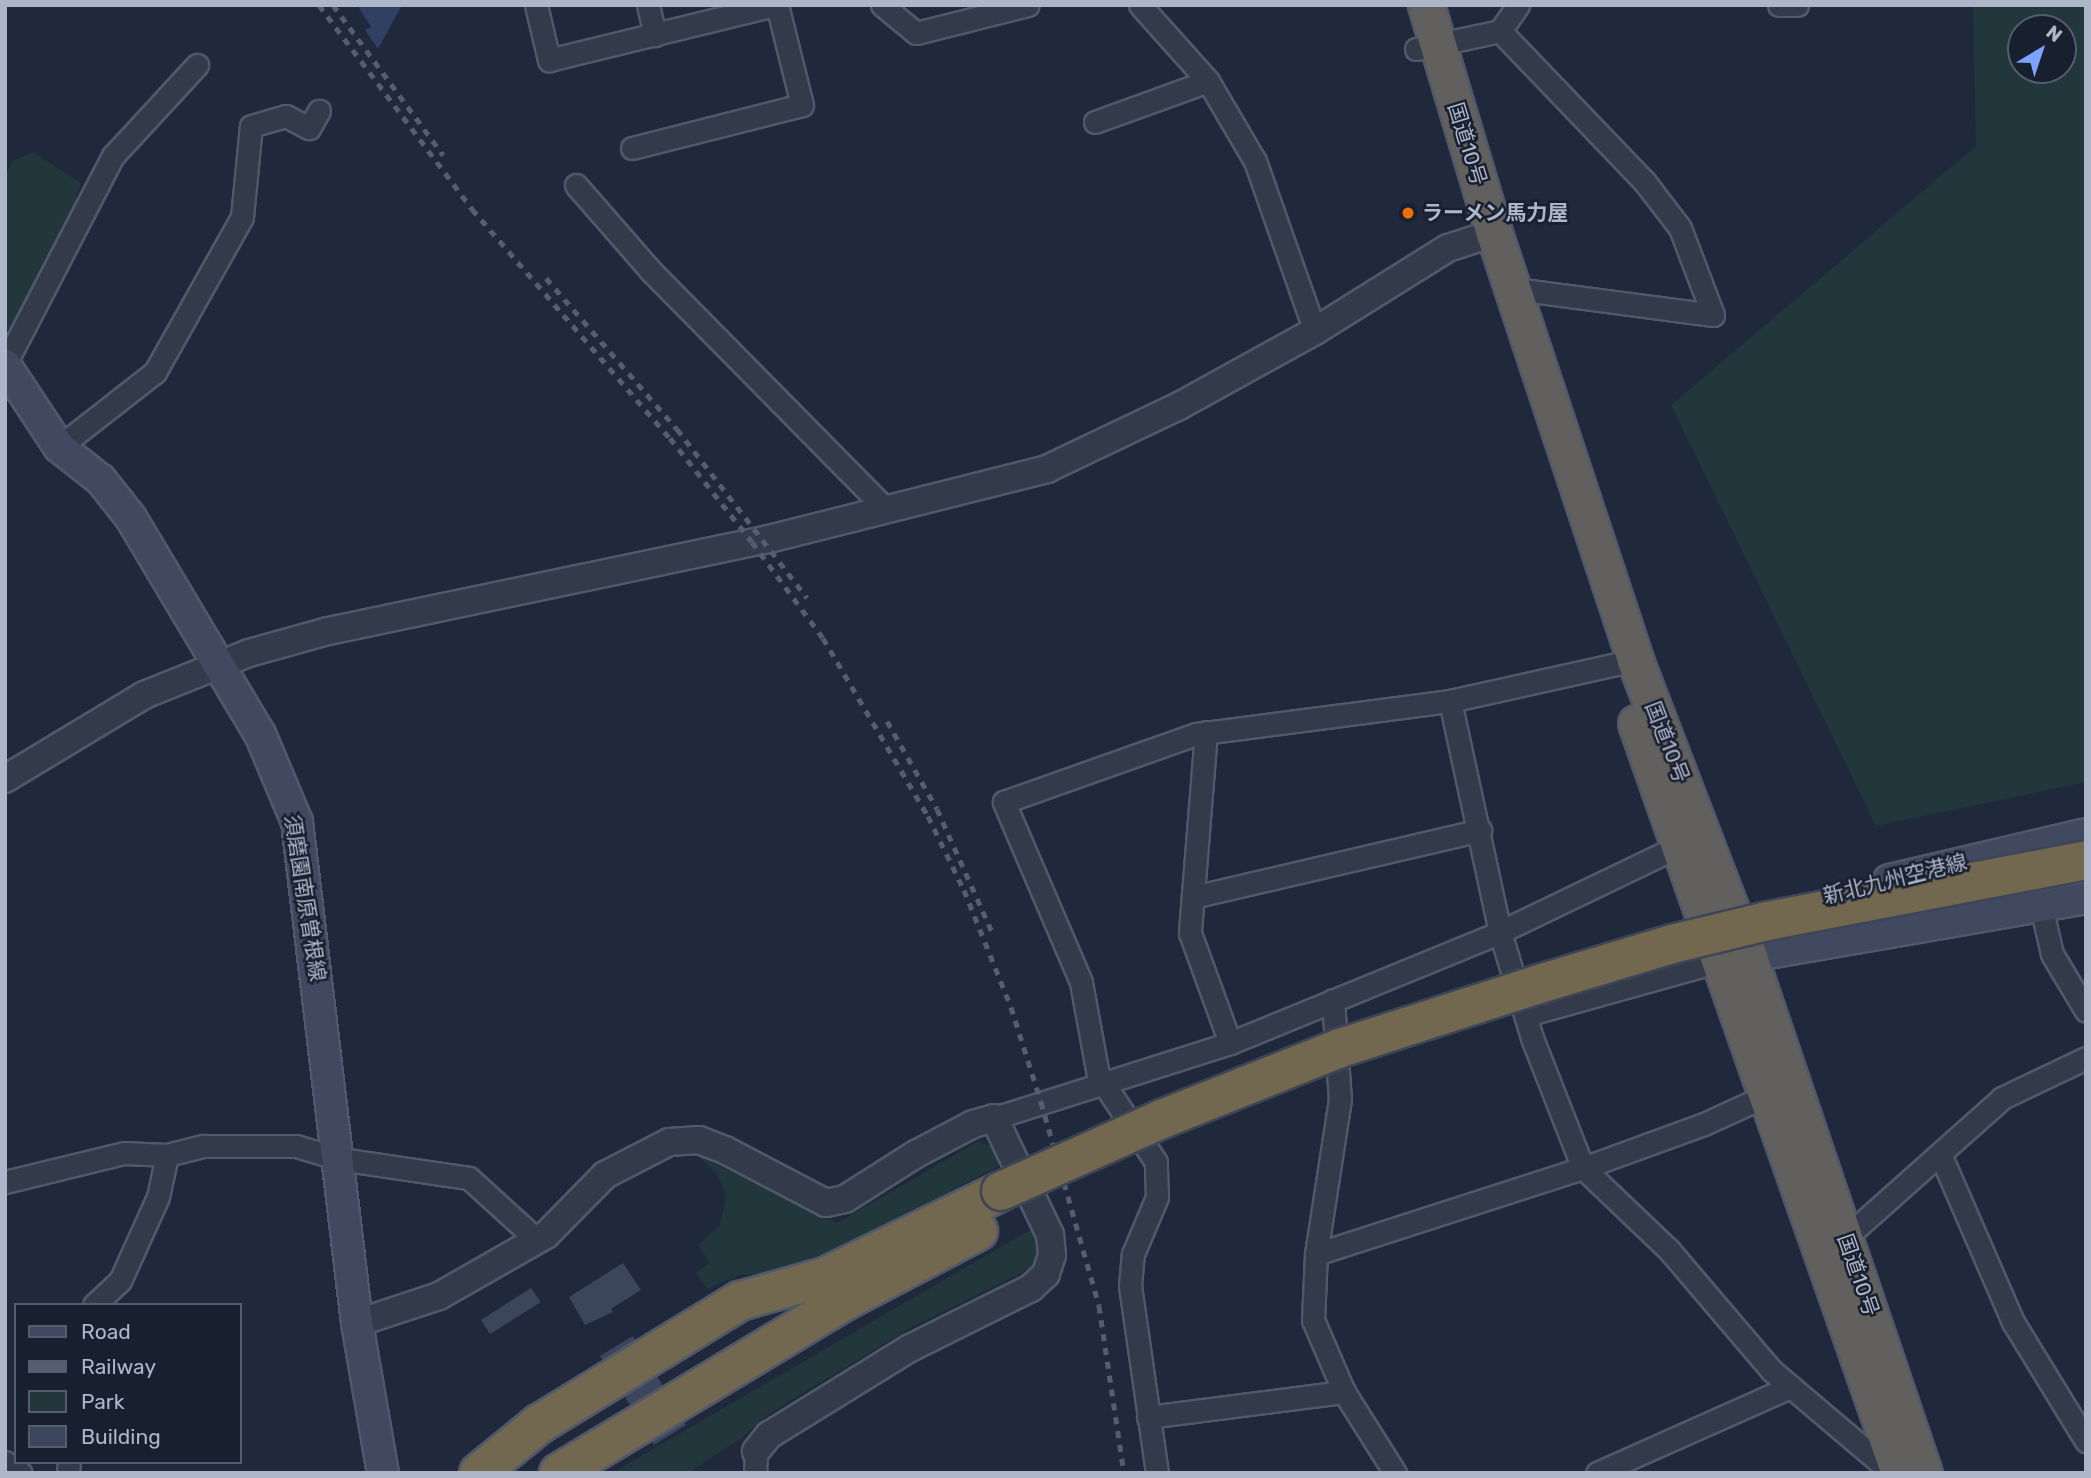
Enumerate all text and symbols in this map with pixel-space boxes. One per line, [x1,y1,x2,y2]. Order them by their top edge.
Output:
north arrow [2007,14,2077,84]
text: N [2042,21,2067,47]
street label: 国道10号 [1442,100,1492,188]
place label: ラーメン馬力屋 [1422,200,1569,226]
marker: ラーメン馬力屋 [1400,205,1416,221]
street label: 国道10号 [1640,698,1694,786]
street label: 須磨園南原曽根線 [279,813,331,983]
street label: 新北九州空港線 [1821,849,1969,909]
street label: 国道10号 [1832,1231,1884,1319]
legend [14,1303,242,1464]
text: Road [81,1319,131,1344]
text: Railway [81,1354,156,1379]
text: Park [81,1389,125,1414]
text: Building [81,1424,161,1449]

